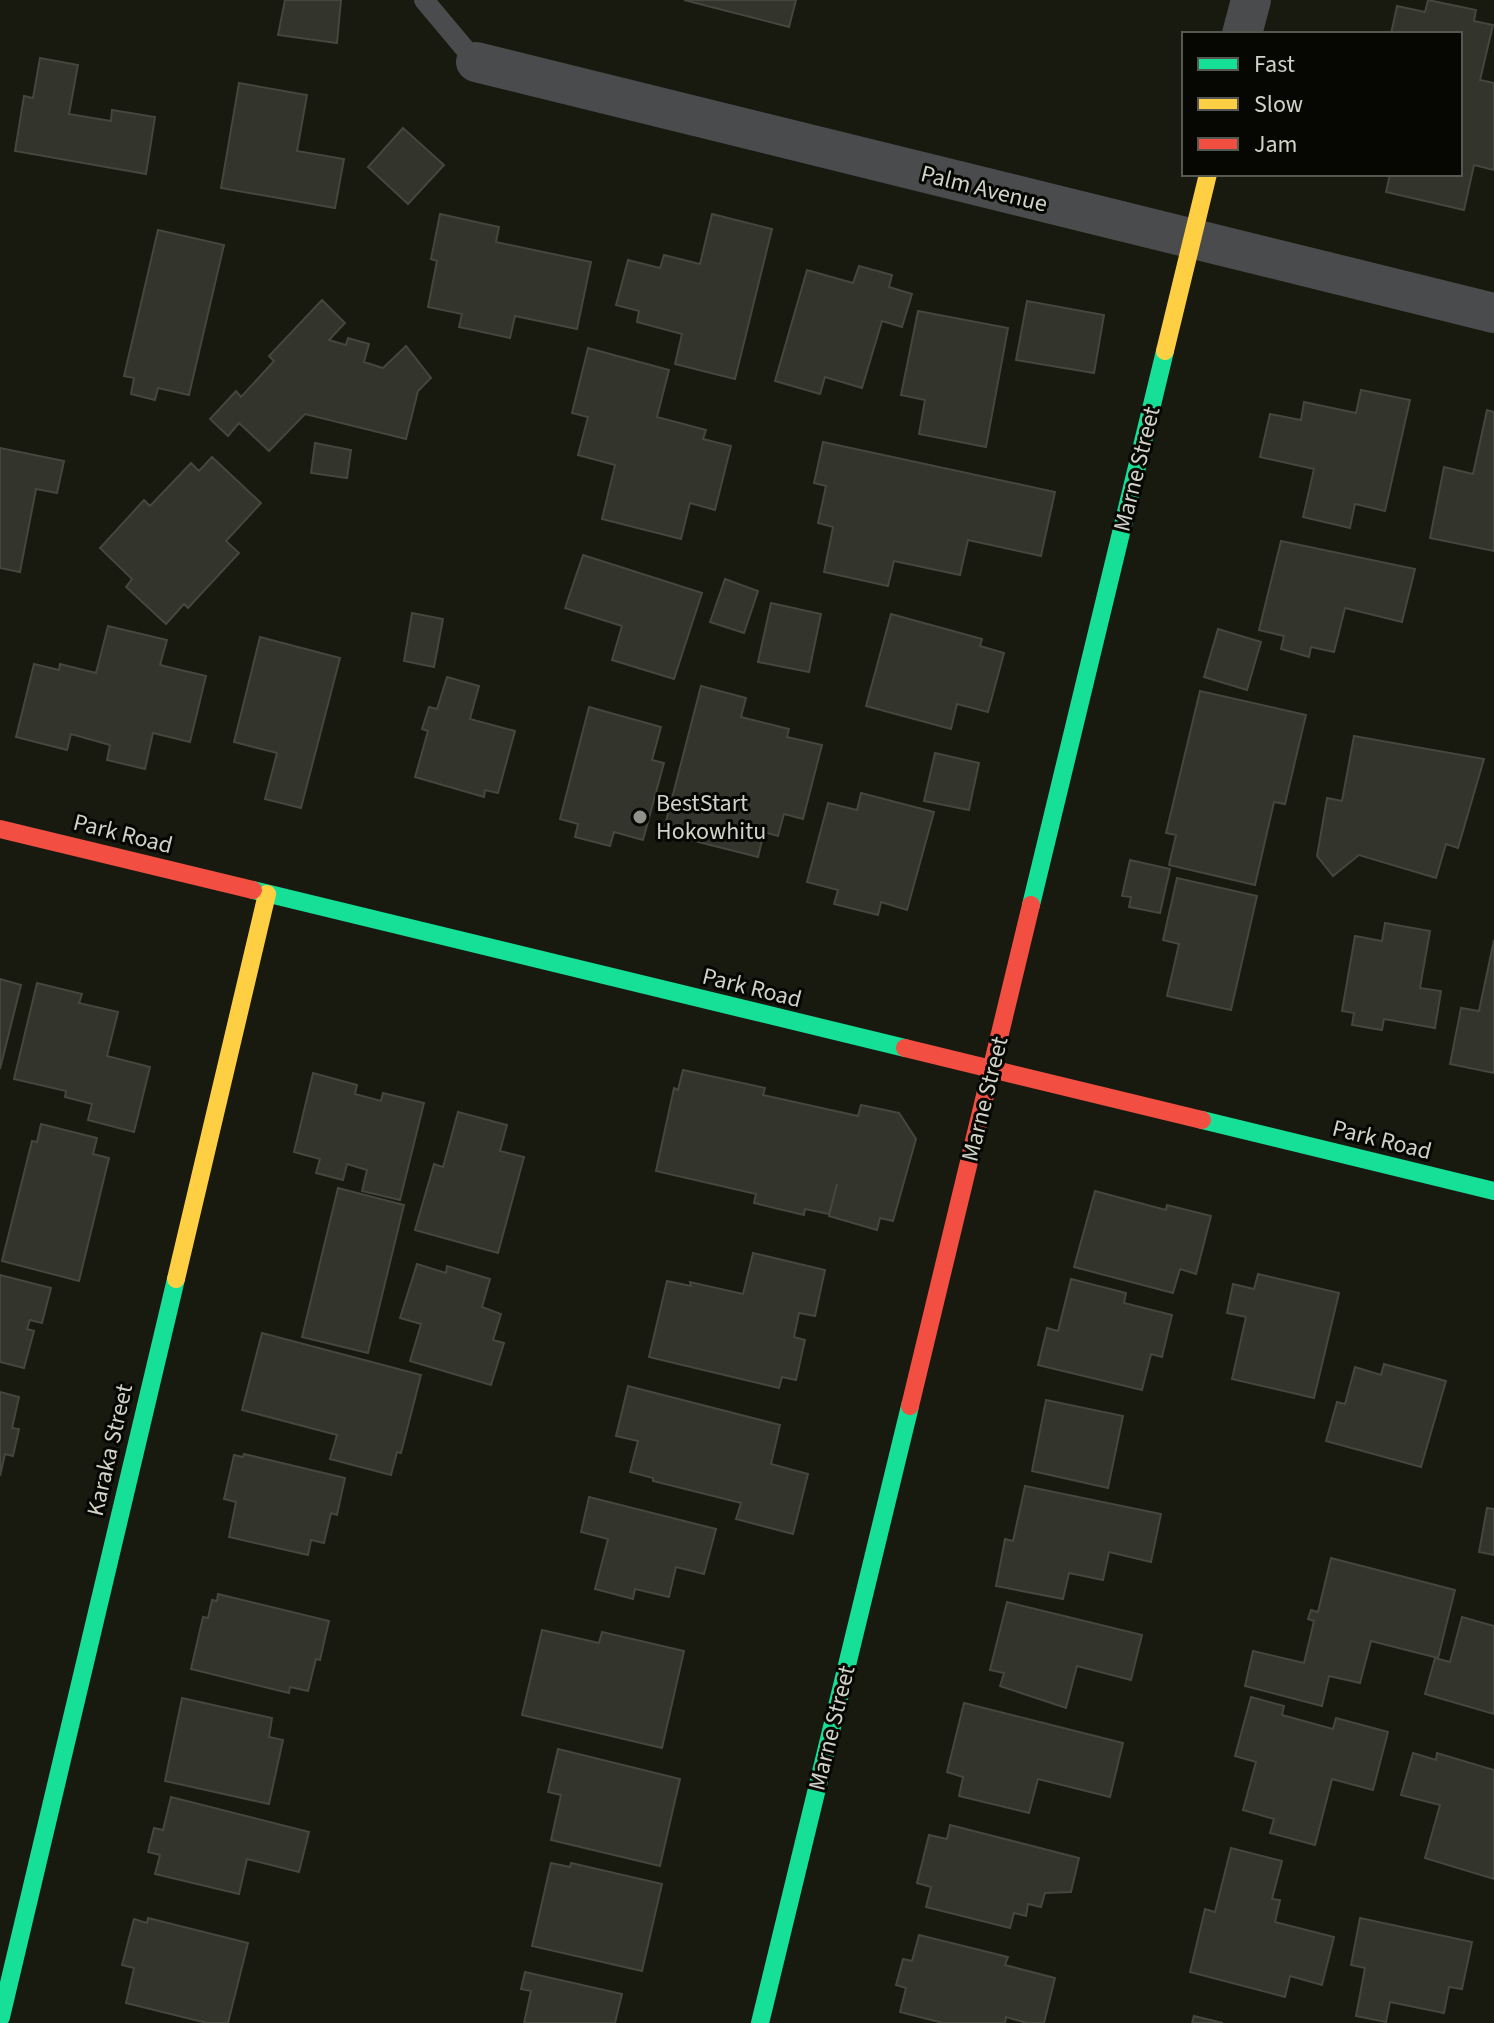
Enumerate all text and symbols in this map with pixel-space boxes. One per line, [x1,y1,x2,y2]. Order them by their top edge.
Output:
legend [1182,32,1462,176]
text: Fast [1254,47,1295,82]
text: Slow [1254,87,1303,122]
text: Jam [1254,127,1298,162]
street label: Palm Avenue [917,156,1051,222]
street label: Marne Street [1105,403,1169,535]
place label: BestStart Hokowhitu [656,786,766,849]
street label: Park Road [70,805,176,863]
marker: BestStart Hokowhitu [631,808,649,826]
street label: Park Road [699,959,805,1017]
street label: Marne Street [953,1033,1017,1165]
street label: Park Road [1329,1111,1435,1169]
street label: Karaka Street [78,1381,142,1519]
street label: Marne Street [800,1662,864,1794]

